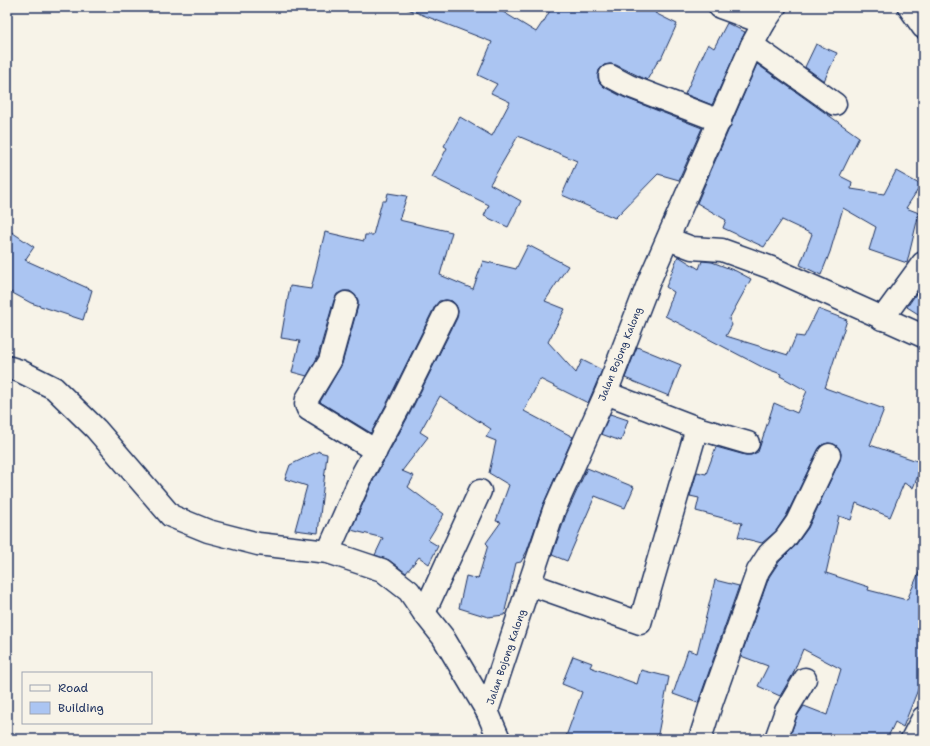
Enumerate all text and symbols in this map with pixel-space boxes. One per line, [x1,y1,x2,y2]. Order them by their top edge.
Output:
street label: Jalan Bojong Kalong [595,305,645,403]
street label: Jalan Bojong Kalong [484,607,528,707]
legend [22,672,152,724]
text: Road [58,680,89,696]
text: Building [58,700,104,716]

